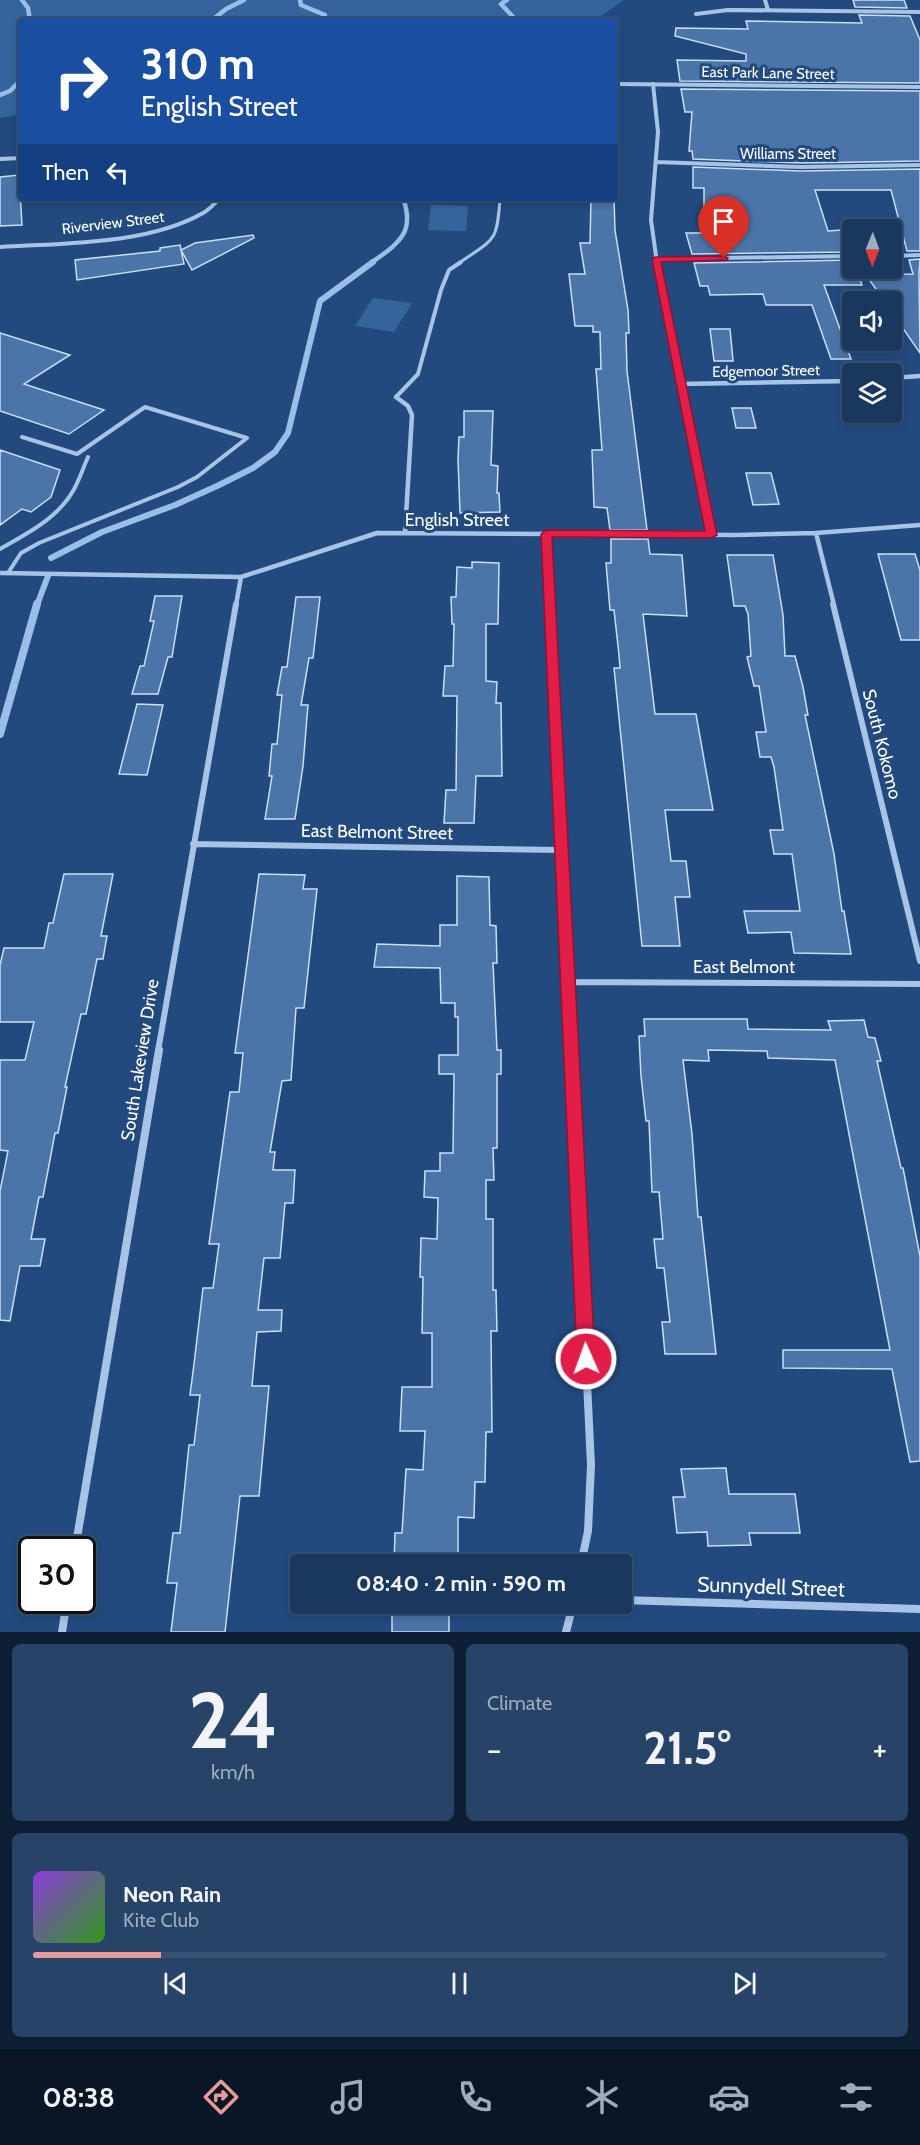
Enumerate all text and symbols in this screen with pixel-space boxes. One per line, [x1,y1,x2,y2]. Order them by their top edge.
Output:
text: 310 m [141,38,255,90]
icon: right [42,42,120,120]
street label: East Park Lane Street [701,63,835,83]
text: English Street [141,90,298,123]
street label: Williams Street [740,145,836,163]
icon: left [101,156,134,189]
text: Then [42,159,89,186]
pin [698,196,749,258]
icon: arrive [707,205,740,238]
street label: Riverview Street [61,208,165,238]
north arrow [842,219,902,279]
map controls [842,219,902,423]
button: sound [842,291,902,351]
street label: Edgemoor Street [712,361,820,381]
button: layers [842,363,902,423]
street label: English Street [405,509,509,531]
street label: South Kokomo [858,687,906,801]
street label: East Belmont Street [301,820,453,844]
street label: East Belmont [693,956,795,978]
street label: South Lakeview Drive [116,978,164,1142]
position arrow [554,1327,618,1391]
speed limit sign: 30 [18,1536,96,1614]
text: 08:40 · 2 min · 590 m [356,1570,566,1597]
street label: Sunnydell Street [697,1571,845,1602]
text: 24 [188,1673,278,1768]
text: Climate [487,1691,552,1715]
text: 21.5° [643,1721,731,1775]
text: − [487,1729,502,1769]
text: + [872,1729,887,1769]
text: km/h [211,1760,255,1784]
text: Neon Rain [123,1881,221,1908]
text: Kite Club [123,1908,199,1932]
icon: previous [159,1967,192,2000]
icon: pause [443,1967,476,2000]
icon: next [728,1967,761,2000]
icon: directions [200,2076,242,2118]
icon: music [327,2076,369,2118]
icon: phone [454,2076,496,2118]
icon: climate [581,2076,623,2118]
icon: car [708,2076,750,2118]
icon: filters [835,2076,877,2118]
text: 08:38 [43,2081,115,2114]

